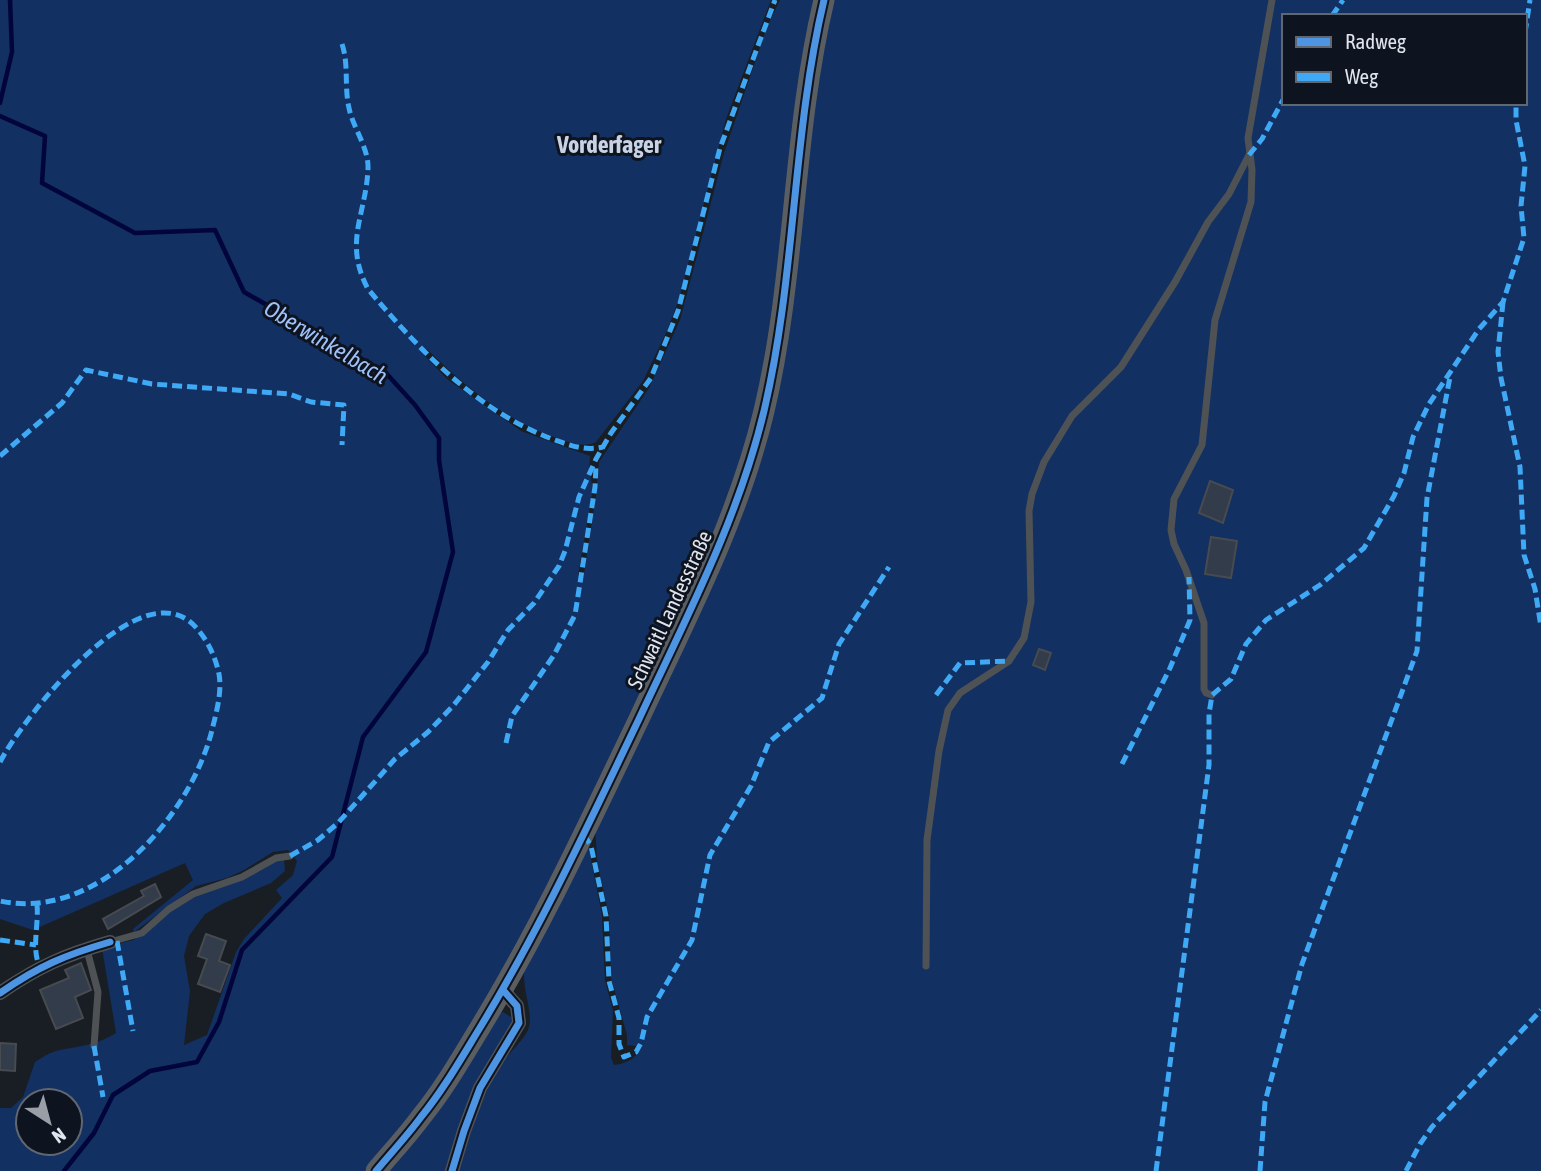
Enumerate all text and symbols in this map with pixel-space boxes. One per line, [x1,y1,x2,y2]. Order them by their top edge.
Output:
legend [1282,14,1527,105]
text: Radweg [1345,29,1406,53]
text: Weg [1345,64,1378,88]
district label: Vorderfager [556,131,662,158]
water label: Oberwinkelbach [260,295,392,389]
street label: Schwaitl Landesstraße [622,527,716,692]
north arrow [14,1087,84,1157]
text: N [48,1124,70,1148]

